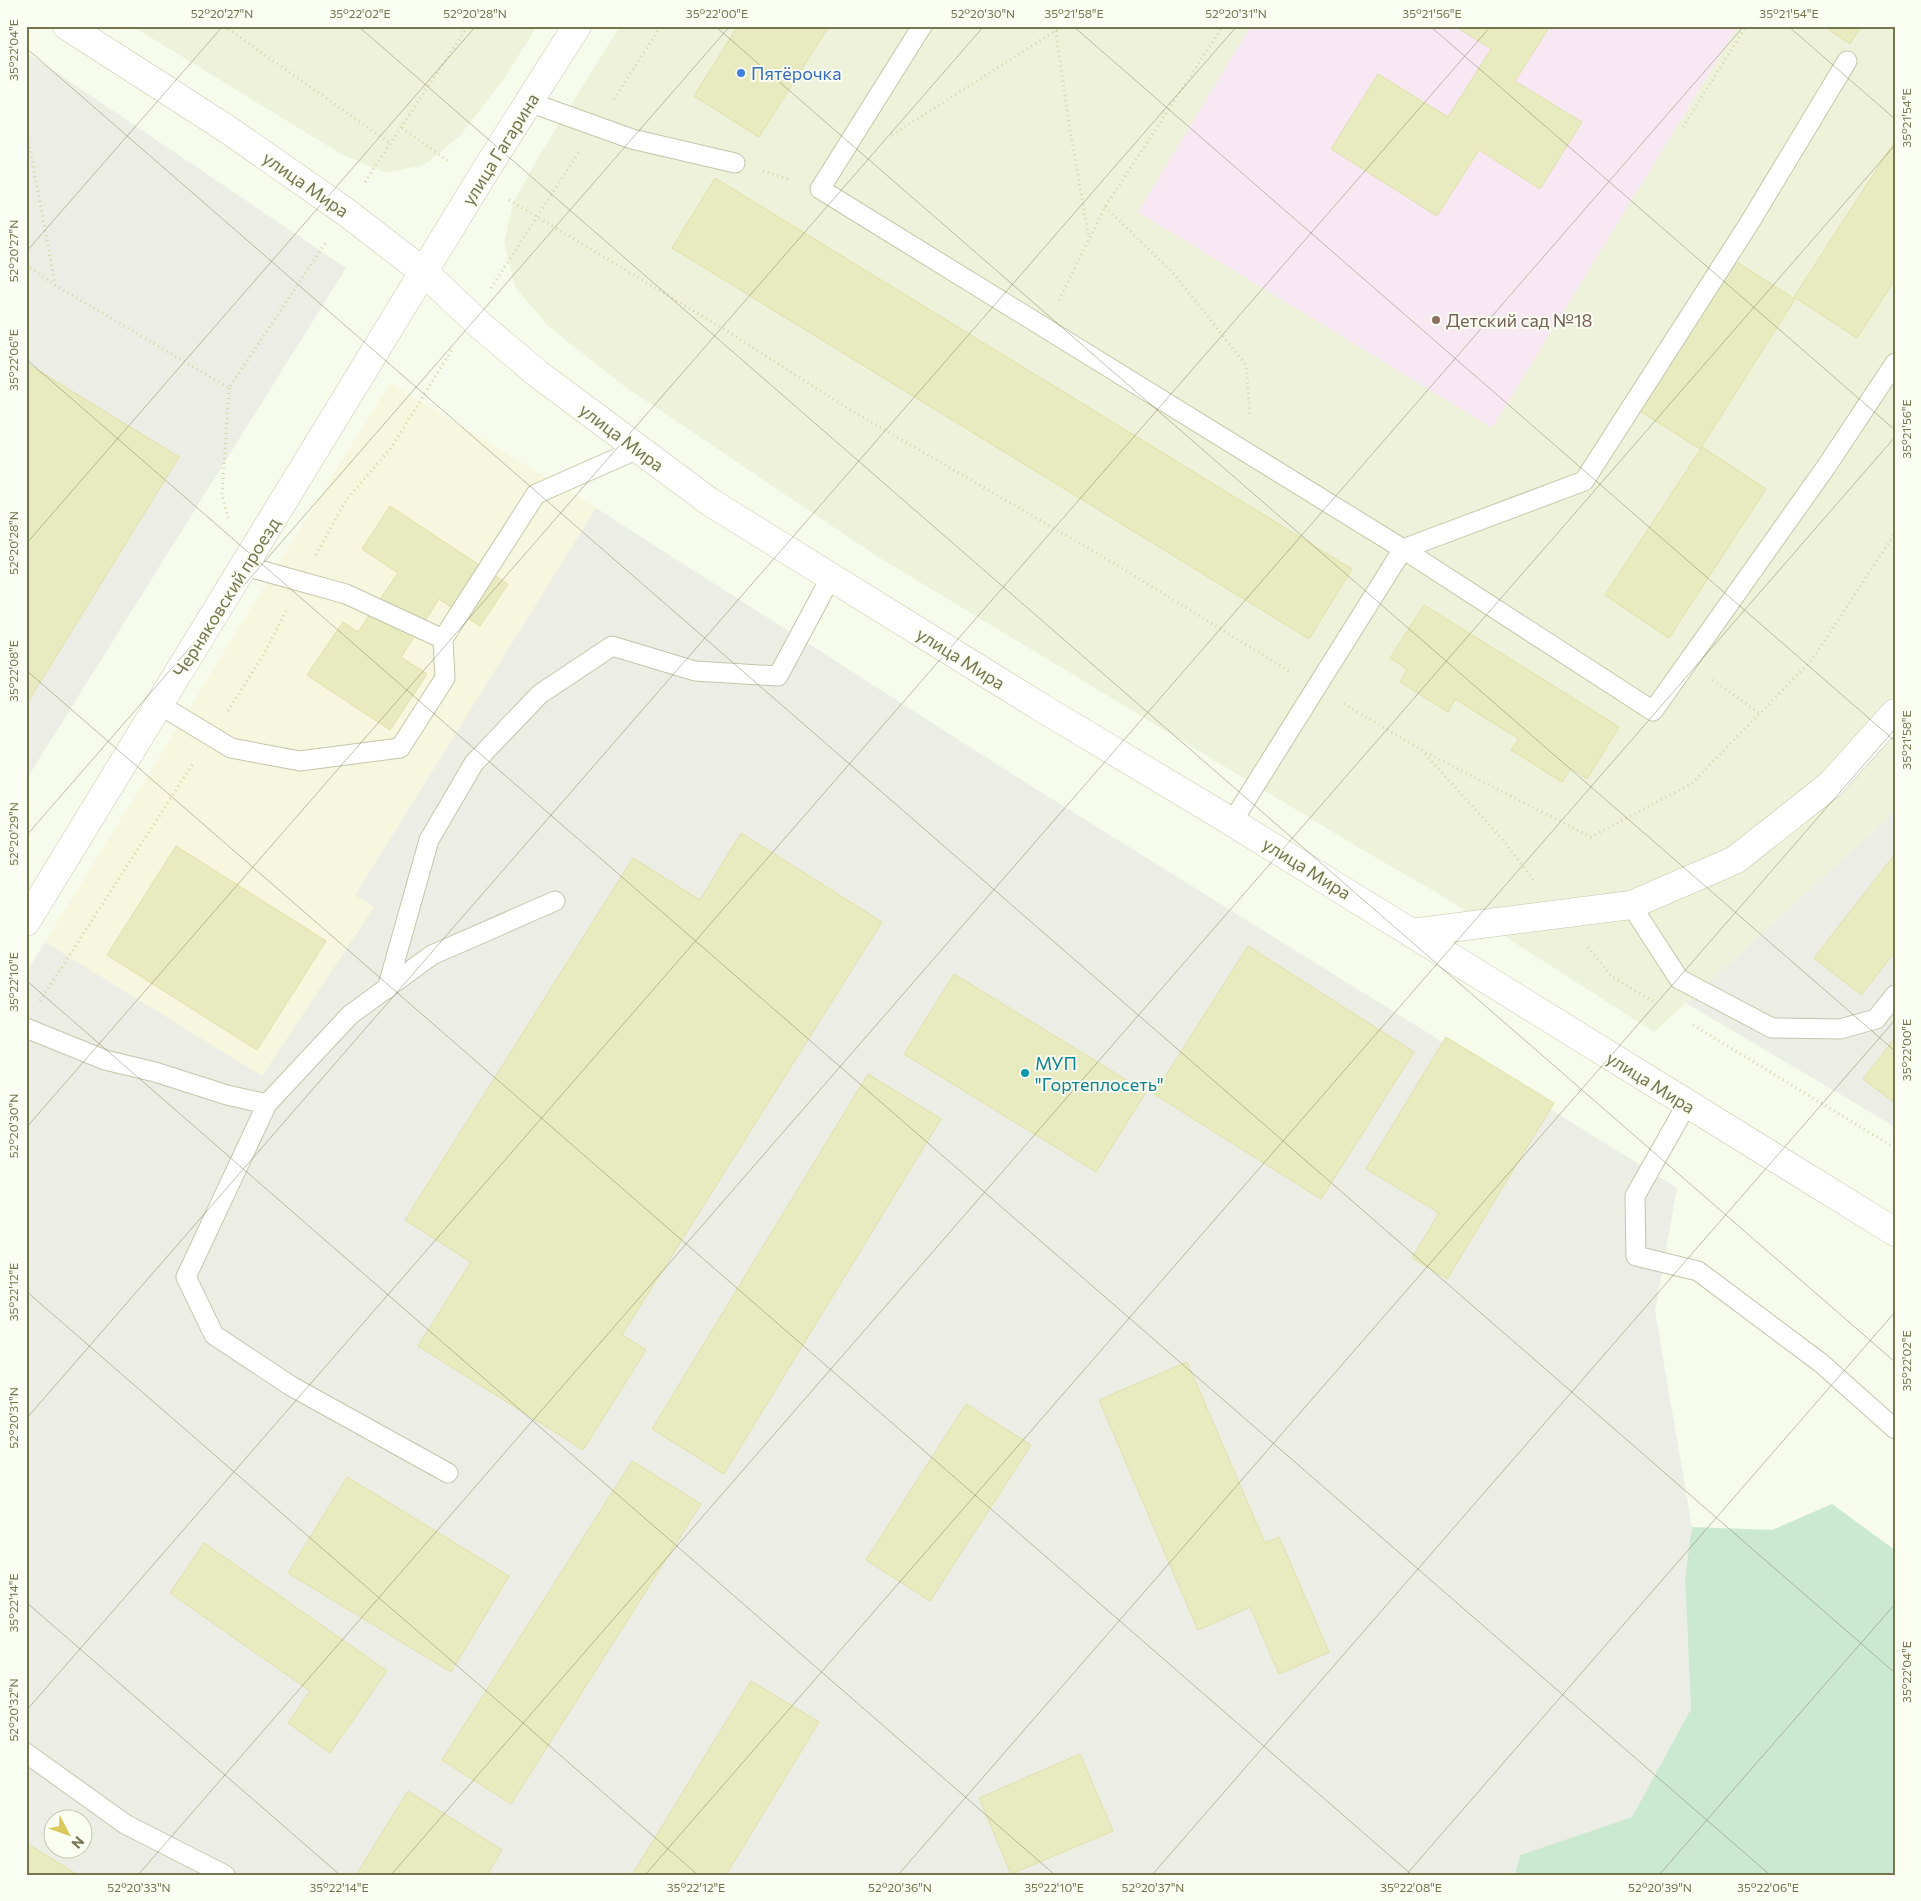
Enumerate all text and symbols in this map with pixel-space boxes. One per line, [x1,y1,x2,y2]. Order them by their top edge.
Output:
text: 52°20'27"N [191,6,253,20]
text: 35°22'02"E [329,6,391,20]
text: 52°20'28"N [443,6,507,20]
text: 35°22'00"E [686,6,748,20]
text: 52°20'30"N [951,6,1015,20]
text: 35°21'58"E [1044,6,1104,20]
text: 52°20'31"N [1205,6,1267,20]
text: 35°21'56"E [1402,6,1462,20]
text: 35°21'54"E [1759,6,1819,20]
text: 35°22'04"E [6,19,20,81]
place label: Пятёрочка [751,62,842,84]
marker: Пятёрочка [735,67,747,79]
text: 35°21'54"E [1899,88,1913,148]
street label: улица Гагарина [457,89,543,209]
street label: улица Мира [259,146,353,222]
text: 52°20'27"N [6,220,20,282]
place label: Детский сад №18 [1446,309,1593,331]
marker: Детский сад №18 [1430,314,1442,326]
text: 35°22'06"E [6,329,20,391]
street label: улица Мира [575,398,669,476]
text: 35°21'56"E [1899,399,1913,459]
text: 52°20'28"N [6,511,20,575]
street label: Черняковский проезд [168,513,284,681]
street label: улица Мира [913,622,1009,694]
text: 35°22'08"E [6,640,20,702]
text: 35°21'58"E [1899,710,1913,770]
text: 52°20'29"N [6,802,20,866]
street label: улица Мира [1259,832,1355,904]
text: 35°22'10"E [6,952,20,1012]
text: 35°22'00"E [1899,1019,1913,1081]
street label: улица Мира [1603,1046,1699,1118]
place label: МУП "Гортеплосеть" [1035,1052,1164,1095]
marker: МУП "Гортеплосеть" [1019,1067,1031,1079]
text: 52°20'30"N [6,1094,20,1158]
text: 35°22'12"E [6,1263,20,1321]
text: 35°22'02"E [1899,1330,1913,1392]
text: 52°20'31"N [6,1387,20,1449]
text: 35°22'14"E [6,1573,20,1633]
text: 35°22'04"E [1899,1641,1913,1703]
text: 52°20'32"N [6,1678,20,1742]
north arrow [42,1808,92,1858]
text: N [68,1833,88,1852]
text: 52°20'33"N [107,1880,171,1894]
text: 35°22'14"E [309,1880,369,1894]
text: 35°22'12"E [667,1880,725,1894]
text: 52°20'36"N [868,1880,932,1894]
text: 35°22'10"E [1024,1880,1084,1894]
text: 52°20'37"N [1122,1880,1184,1894]
text: 35°22'08"E [1380,1880,1442,1894]
text: 52°20'39"N [1628,1880,1692,1894]
text: 35°22'06"E [1737,1880,1799,1894]

